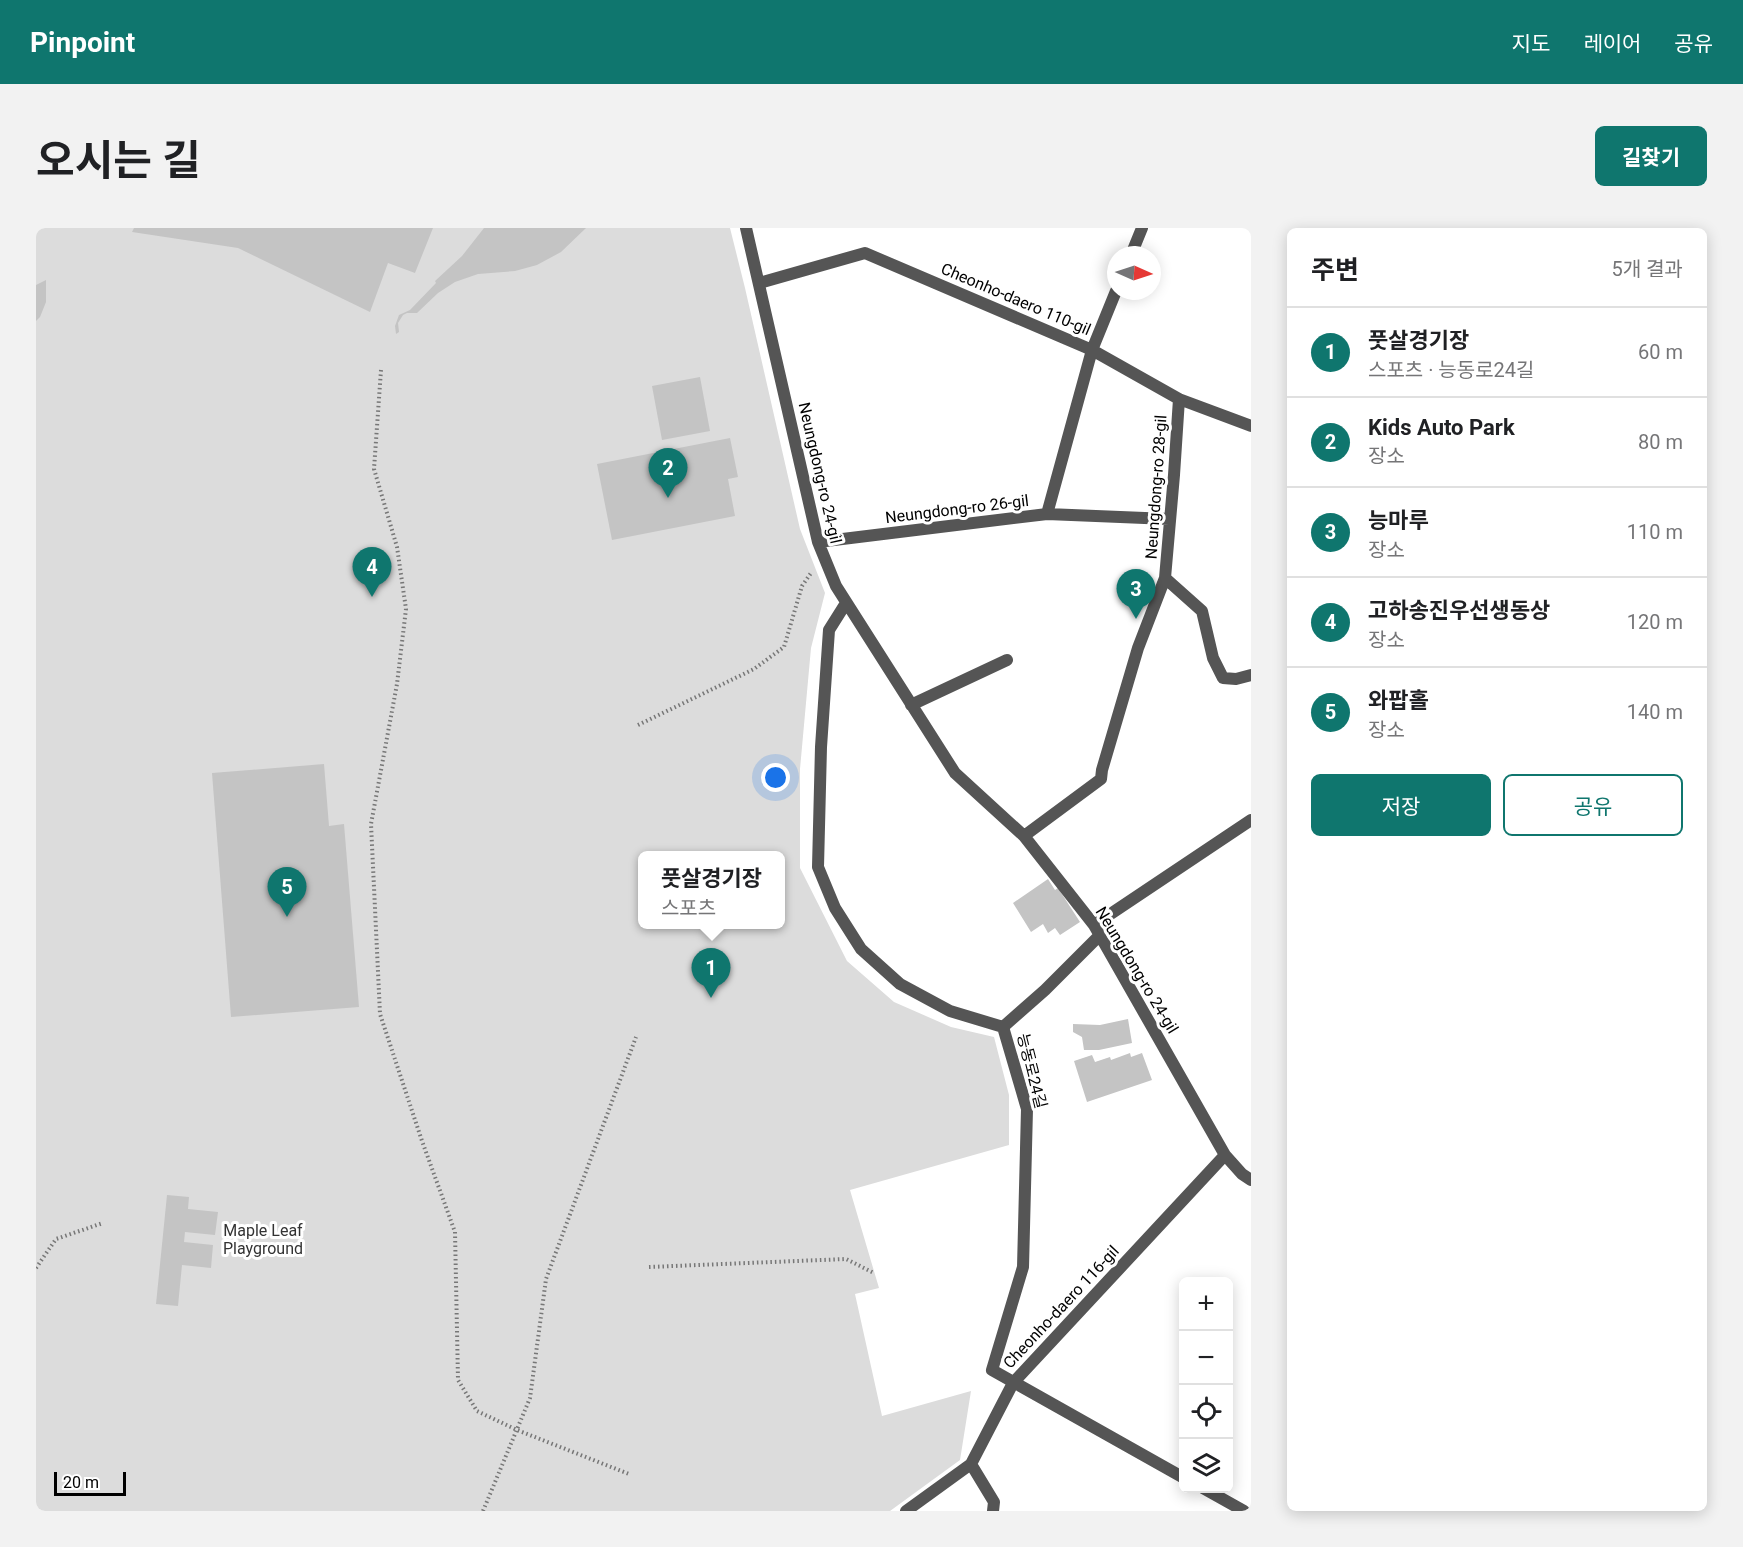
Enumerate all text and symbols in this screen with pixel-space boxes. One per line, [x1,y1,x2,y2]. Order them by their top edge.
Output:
text: Pinpoint [30,26,135,59]
text: 지도 [1512,32,1550,56]
text: 레이어 [1583,32,1641,56]
text: 공유 [1674,32,1713,56]
button: 길찾기 [1595,126,1707,186]
text: 오시는 길 [36,136,201,185]
north arrow [1107,246,1161,300]
text: 주변 [1311,255,1359,285]
text: 5개 결과 [1612,257,1683,281]
street label: Cheonho-daero 110-gil [938,259,1094,339]
text: 풋살경기장 [1368,328,1469,353]
text: 1 [1325,340,1336,364]
text: 60 m [1638,340,1683,364]
text: 스포츠 · 능동로24길 [1368,358,1534,382]
street label: Neungdong-ro 24-gil [794,400,846,546]
street label: Neungdong-ro 28-gil [1141,414,1171,560]
text: Kids Auto Park [1368,415,1515,440]
text: 2 [1325,430,1336,454]
text: 80 m [1638,430,1683,454]
text: 장소 [1368,444,1405,468]
pin: 2 [648,448,688,498]
street label: Neungdong-ro 26-gil [884,491,1030,527]
text: 능마루 [1368,508,1429,533]
text: 3 [1325,520,1336,544]
text: 110 m [1627,520,1683,544]
text: 장소 [1368,538,1405,562]
pin: 4 [352,548,392,597]
pin: 3 [1116,570,1156,619]
text: 고하송진우선생동상 [1368,598,1550,623]
text: 4 [1325,610,1336,634]
text: 120 m [1627,610,1683,634]
text: 장소 [1368,628,1405,652]
text: 와팝홀 [1368,688,1429,713]
text: 5 [1325,700,1336,724]
text: 140 m [1627,700,1683,724]
text: 장소 [1368,718,1405,742]
your location [761,763,790,792]
button: 저장 [1311,774,1491,836]
button: 공유 [1503,774,1683,836]
popup [638,851,785,929]
text: 풋살경기장 [661,866,762,891]
pin: 5 [268,868,306,917]
text: 스포츠 [661,896,716,920]
street label: Neungdong-ro 24-gil [1092,903,1182,1037]
pin: 1 [692,948,730,998]
street label: 능동로24길 [1013,1031,1051,1111]
park label: Maple Leaf Playground [223,1221,303,1258]
street label: Cheonho-daero 116-gil [999,1242,1123,1372]
map controls [1179,1277,1233,1493]
button: + [1179,1277,1233,1331]
button: − [1179,1331,1233,1385]
button: locate [1179,1385,1233,1439]
button: layers [1179,1439,1233,1493]
scale bar [54,1469,126,1496]
text: 20 m [63,1473,99,1492]

